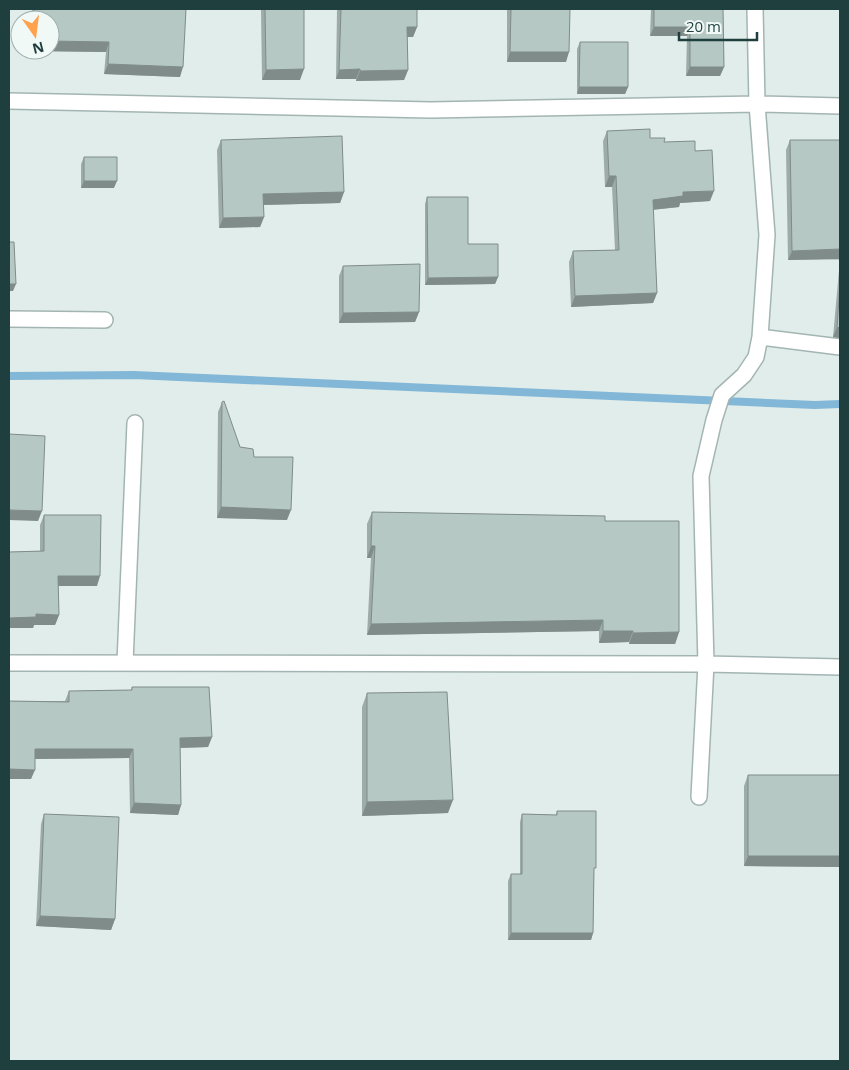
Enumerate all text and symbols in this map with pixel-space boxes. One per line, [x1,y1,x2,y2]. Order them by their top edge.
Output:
north arrow [10,10,60,60]
scale bar [679,10,756,42]
text: 20 m [686,16,721,36]
text: N [30,38,46,59]

